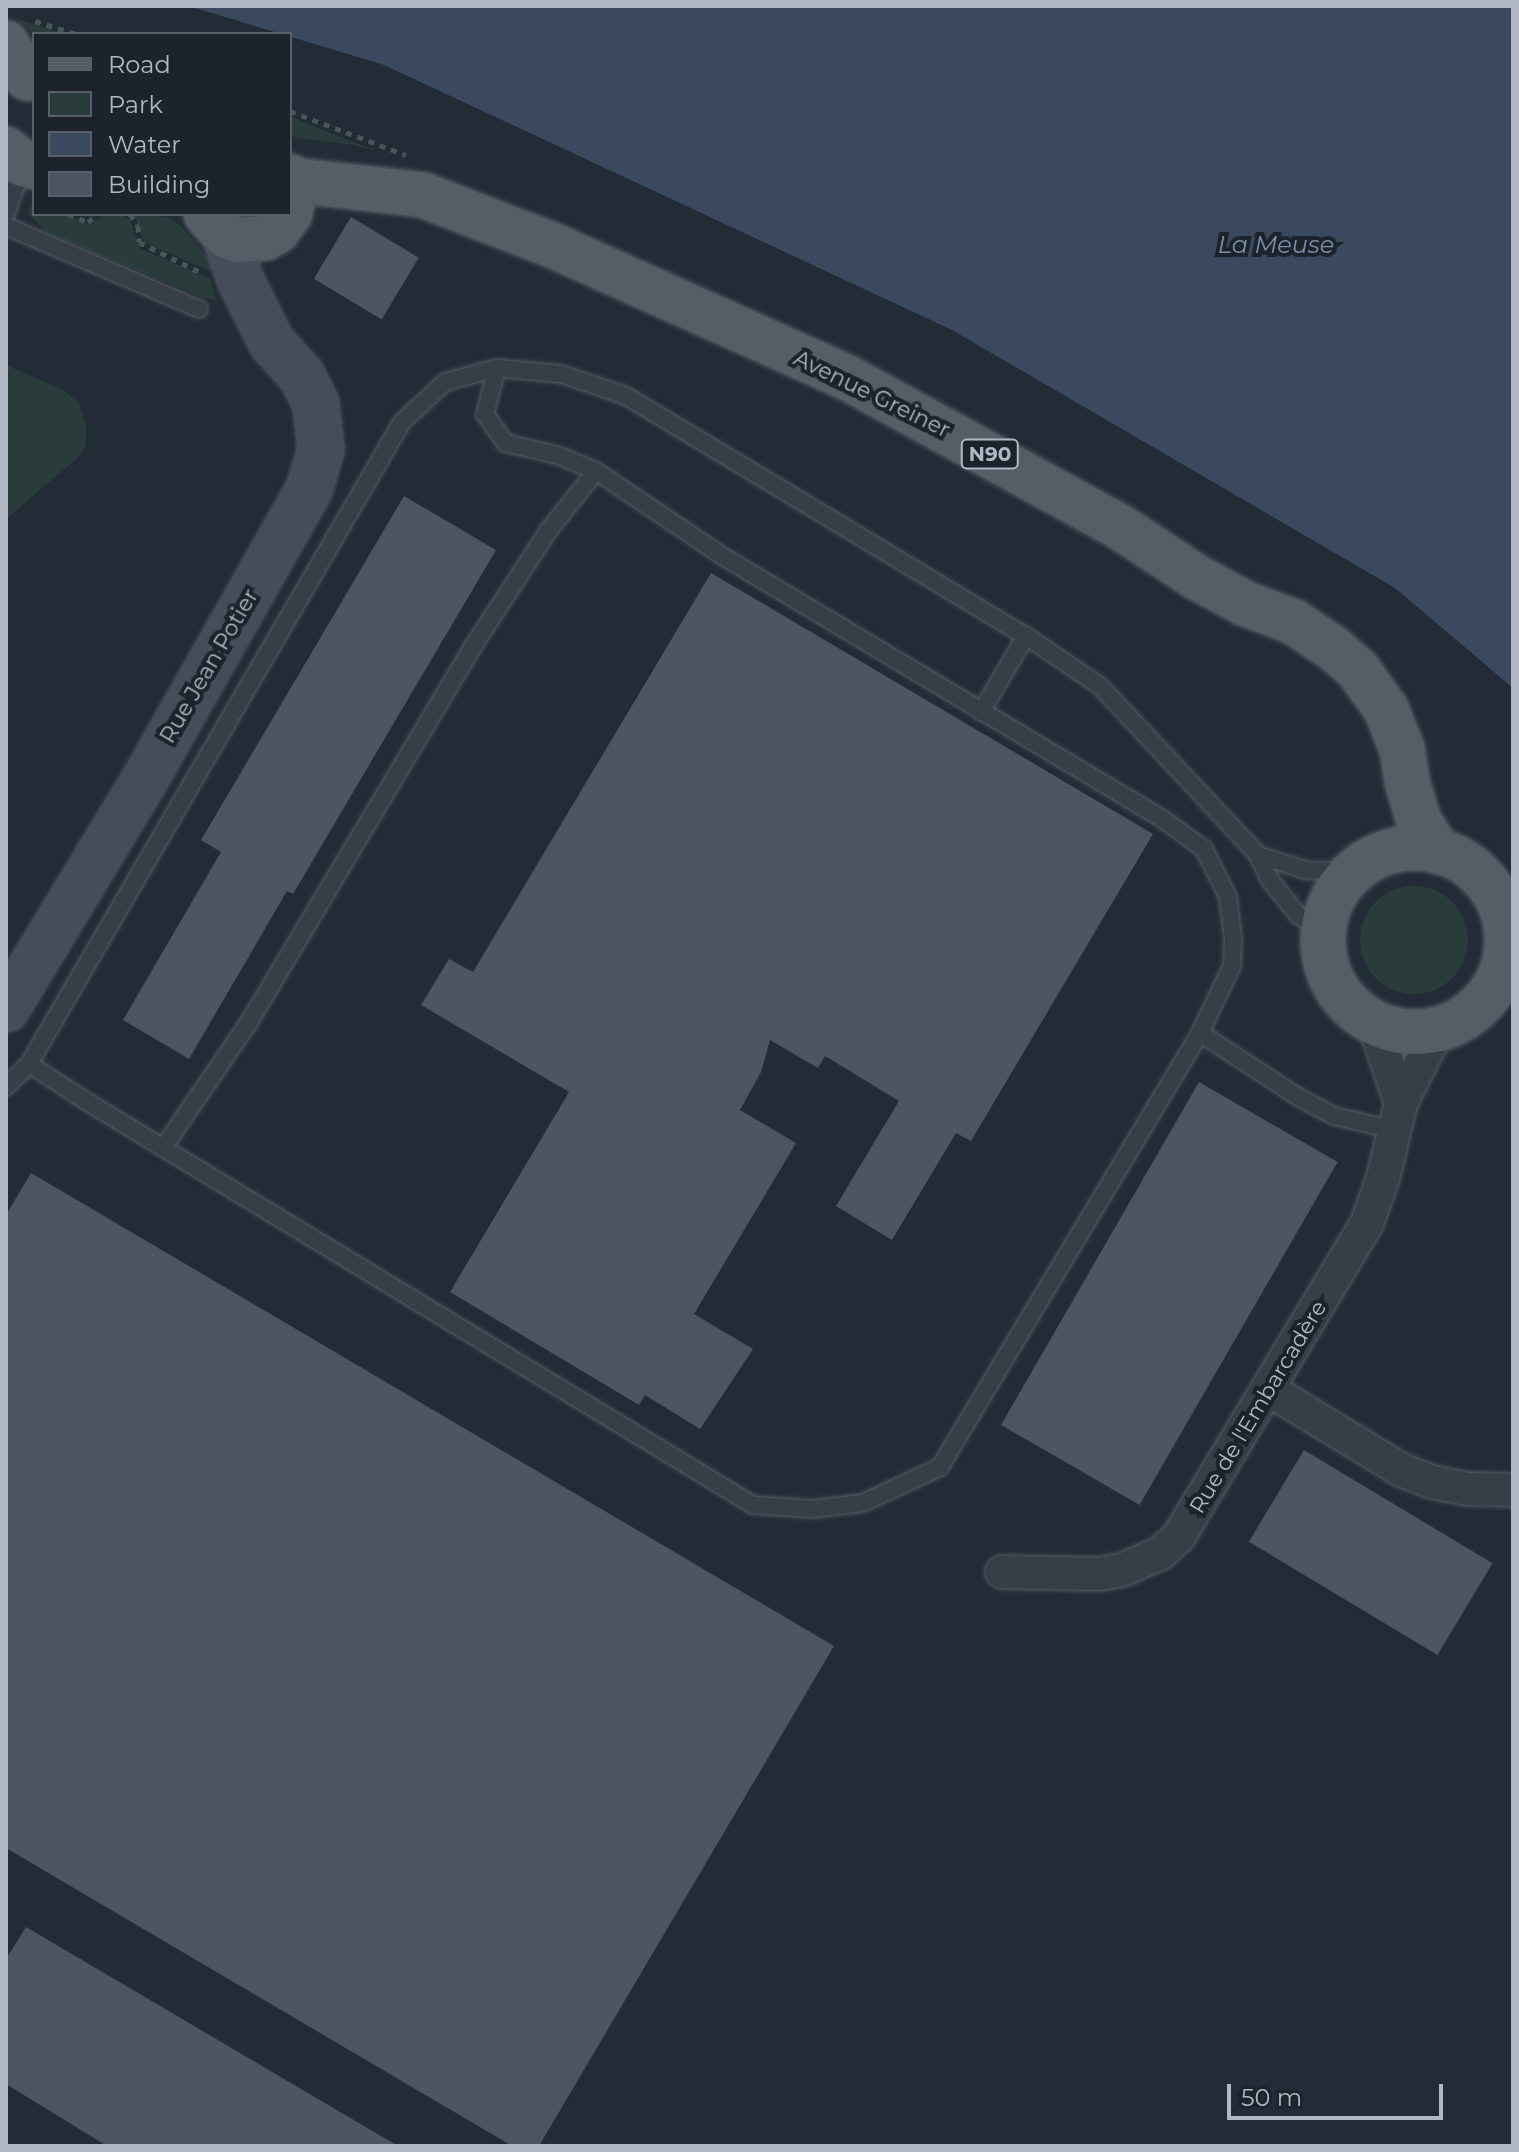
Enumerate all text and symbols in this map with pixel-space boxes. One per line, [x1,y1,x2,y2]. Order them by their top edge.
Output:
legend [32,32,292,216]
text: Road [108,50,171,79]
text: Park [108,90,163,119]
text: Water [108,130,181,159]
text: Building [108,170,211,199]
water label: La Meuse [1218,231,1334,259]
street label: Avenue Greiner [790,345,954,443]
road number: N90 [960,438,1020,470]
street label: Rue Jean Potier [154,584,264,748]
street label: Rue de l'Embarcadère [1184,1296,1332,1518]
scale bar [1231,2068,1447,2118]
text: 50 m [1241,2083,1302,2112]

